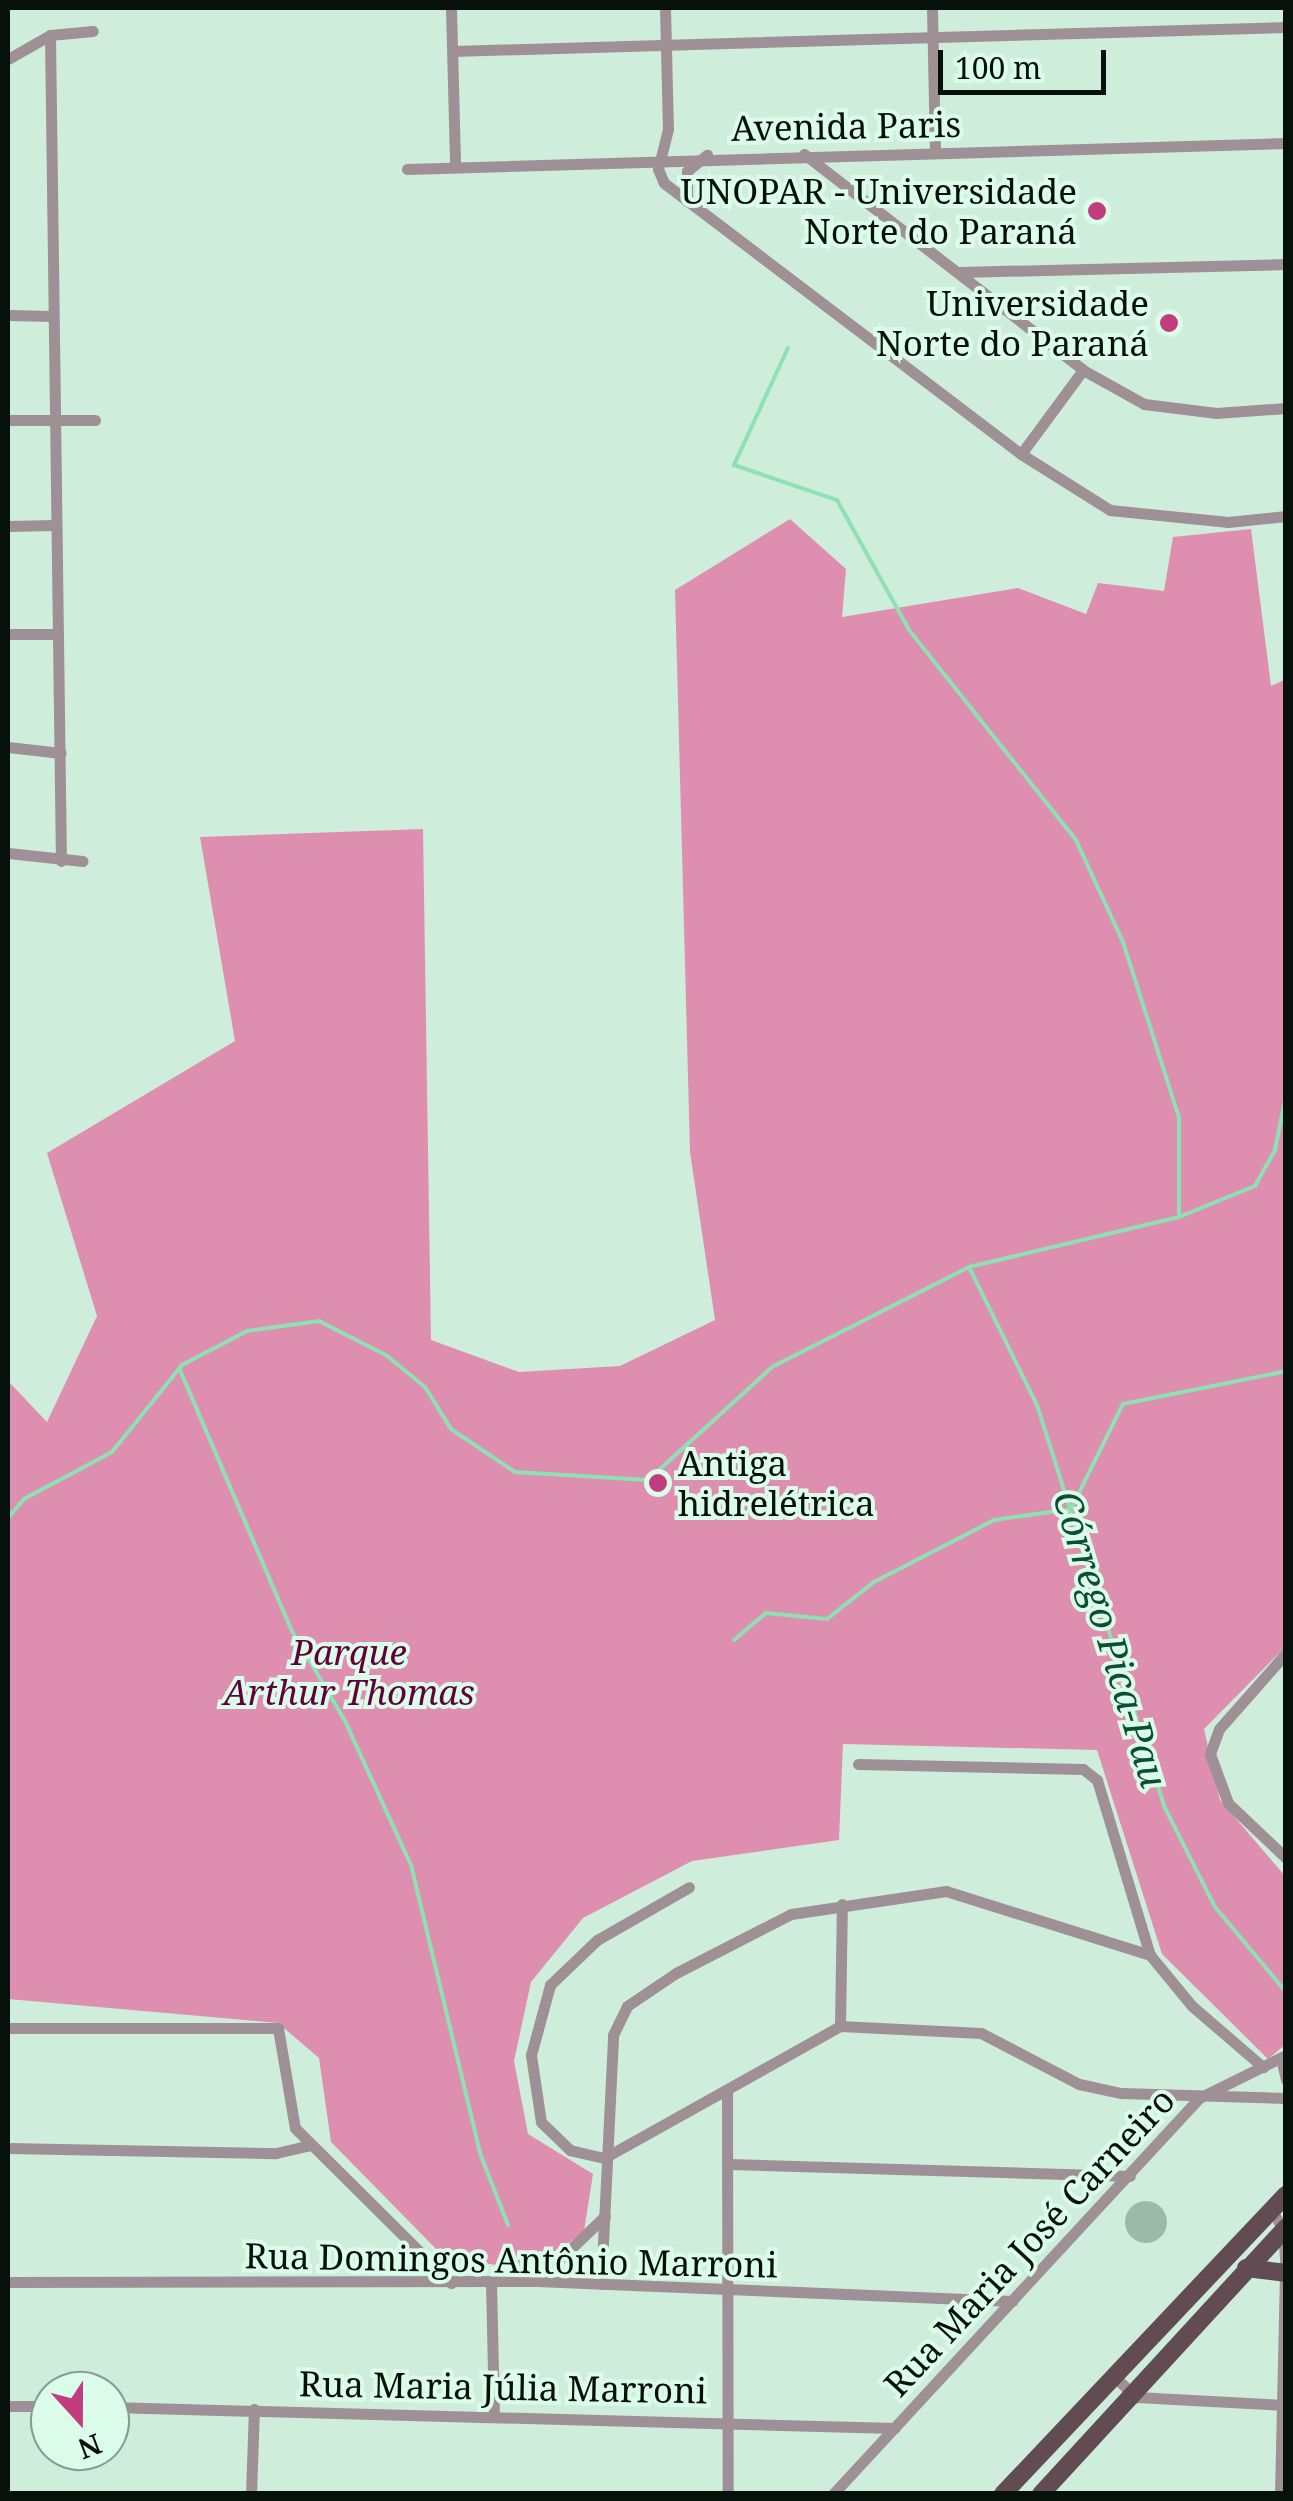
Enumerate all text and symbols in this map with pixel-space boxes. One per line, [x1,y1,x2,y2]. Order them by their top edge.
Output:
scale bar [943,30,1110,92]
text: 100 m [955,47,1041,88]
street label: Avenida Paris [731,103,961,149]
place label: UNOPAR - Universidade Norte do Paraná [680,170,1077,252]
marker: UNOPAR - Universidade Norte do Paraná [1086,200,1108,222]
place label: Universidade Norte do Paraná [876,282,1149,364]
marker: Universidade Norte do Paraná [1158,312,1180,334]
place label: Antiga hidrelétrica [678,1442,875,1524]
marker: Antiga hidrelétrica [647,1472,669,1494]
water label: Córrego Pica-Pau [1044,1485,1178,1793]
park label: Parque Arthur Thomas [223,1631,475,1713]
street label: Rua Maria José Carneiro [875,2079,1183,2405]
street label: Rua Domingos Antônio Marroni [244,2234,778,2286]
street label: Rua Maria Júlia Marroni [299,2362,707,2412]
north arrow [30,2371,130,2471]
text: N [73,2425,107,2469]

